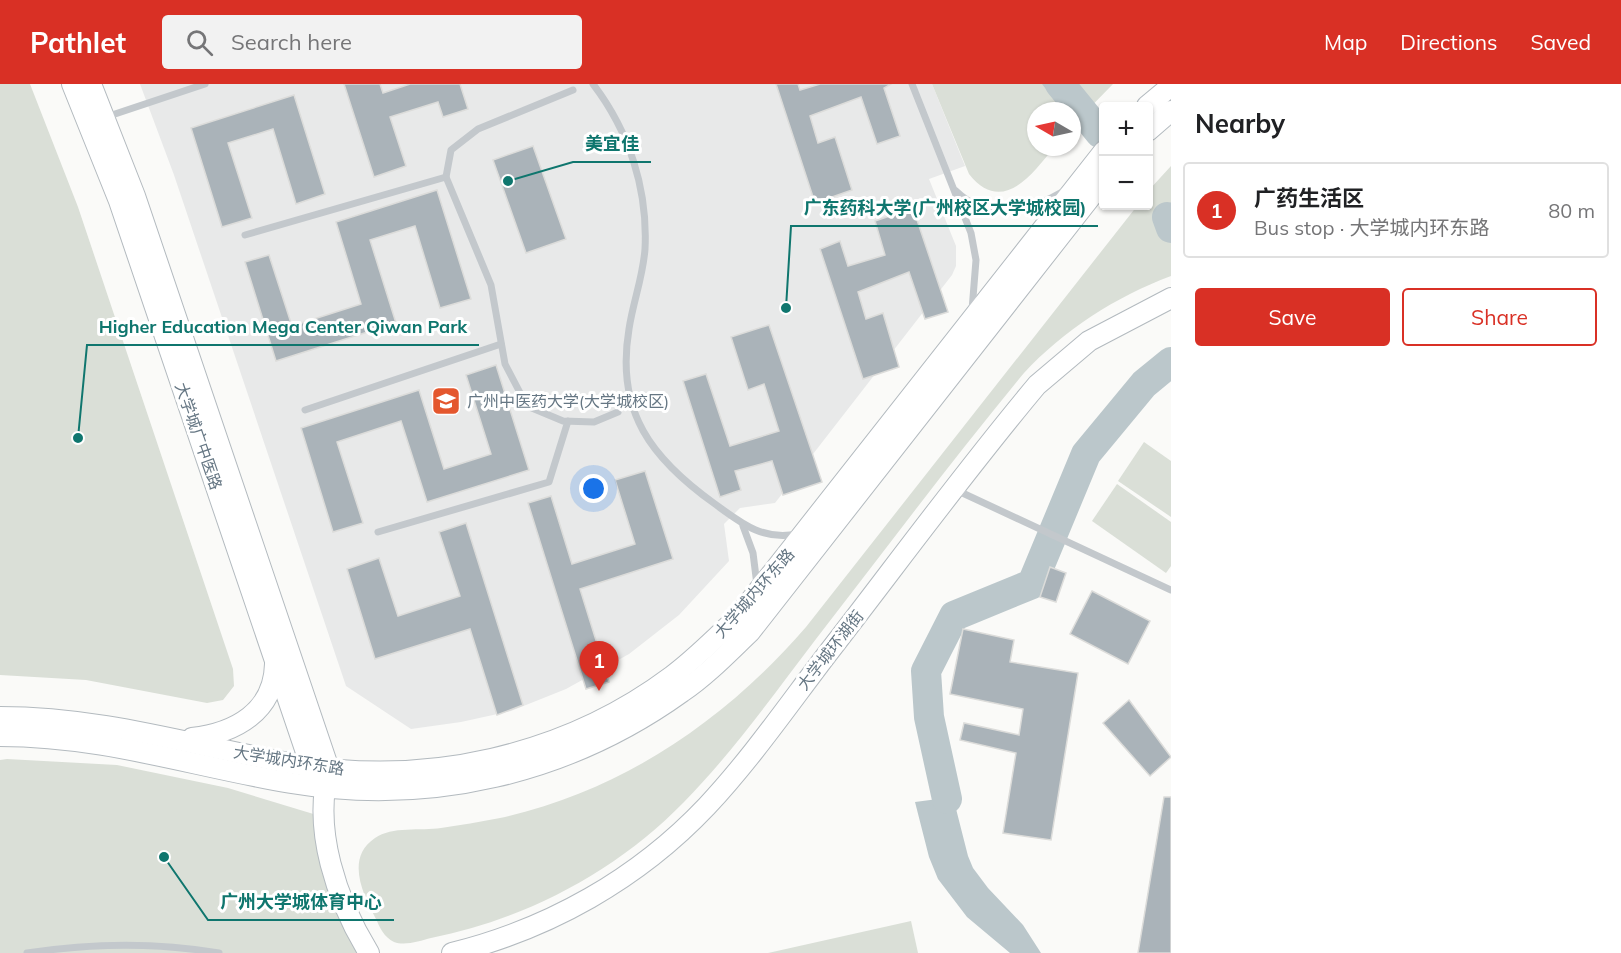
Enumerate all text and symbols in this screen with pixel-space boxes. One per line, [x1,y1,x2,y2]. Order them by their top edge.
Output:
search box [162,15,582,69]
text: Pathlet [30,25,126,60]
icon: search [183,26,216,59]
text: Search here [231,28,352,56]
text: Map [1324,29,1367,55]
text: Directions [1400,29,1497,55]
text: Saved [1530,29,1591,55]
north arrow [1027,102,1081,156]
map controls [1099,102,1153,210]
button: + [1099,102,1153,156]
text: Nearby [1195,107,1285,140]
callout: 美宜佳 [573,126,651,162]
text: 美宜佳 [585,132,639,155]
button: − [1099,156,1153,210]
text: 广药生活区 [1254,184,1364,212]
callout: 广东药科大学(广州校区大学城校园) [791,190,1098,226]
text: 广东药科大学(广州校区大学城校园) [804,196,1086,219]
text: 1 [1211,198,1223,223]
text: 80 m [1548,198,1595,223]
text: Bus stop · 大学城内环东路 [1254,215,1489,240]
button: Save [1195,288,1390,346]
button: Share [1402,288,1597,346]
callout: Higher Education Mega Center Qiwan Park [87,309,479,345]
text: Higher Education Mega Center Qiwan Park [99,315,468,338]
street label: 大学城广中医路 [171,380,227,492]
school or university icon: 广州中医药大学(大学城校区) [430,385,462,417]
place label: 广州中医药大学(大学城校区) [467,391,669,411]
your location [579,474,608,503]
street label: 大学城内环东路 [710,544,798,642]
street label: 大学城环湖街 [793,606,867,694]
pin: 1 [580,642,618,691]
street label: 大学城内环东路 [232,741,346,779]
callout: 广州大学城体育中心 [208,884,394,920]
text: 广州大学城体育中心 [220,890,382,913]

